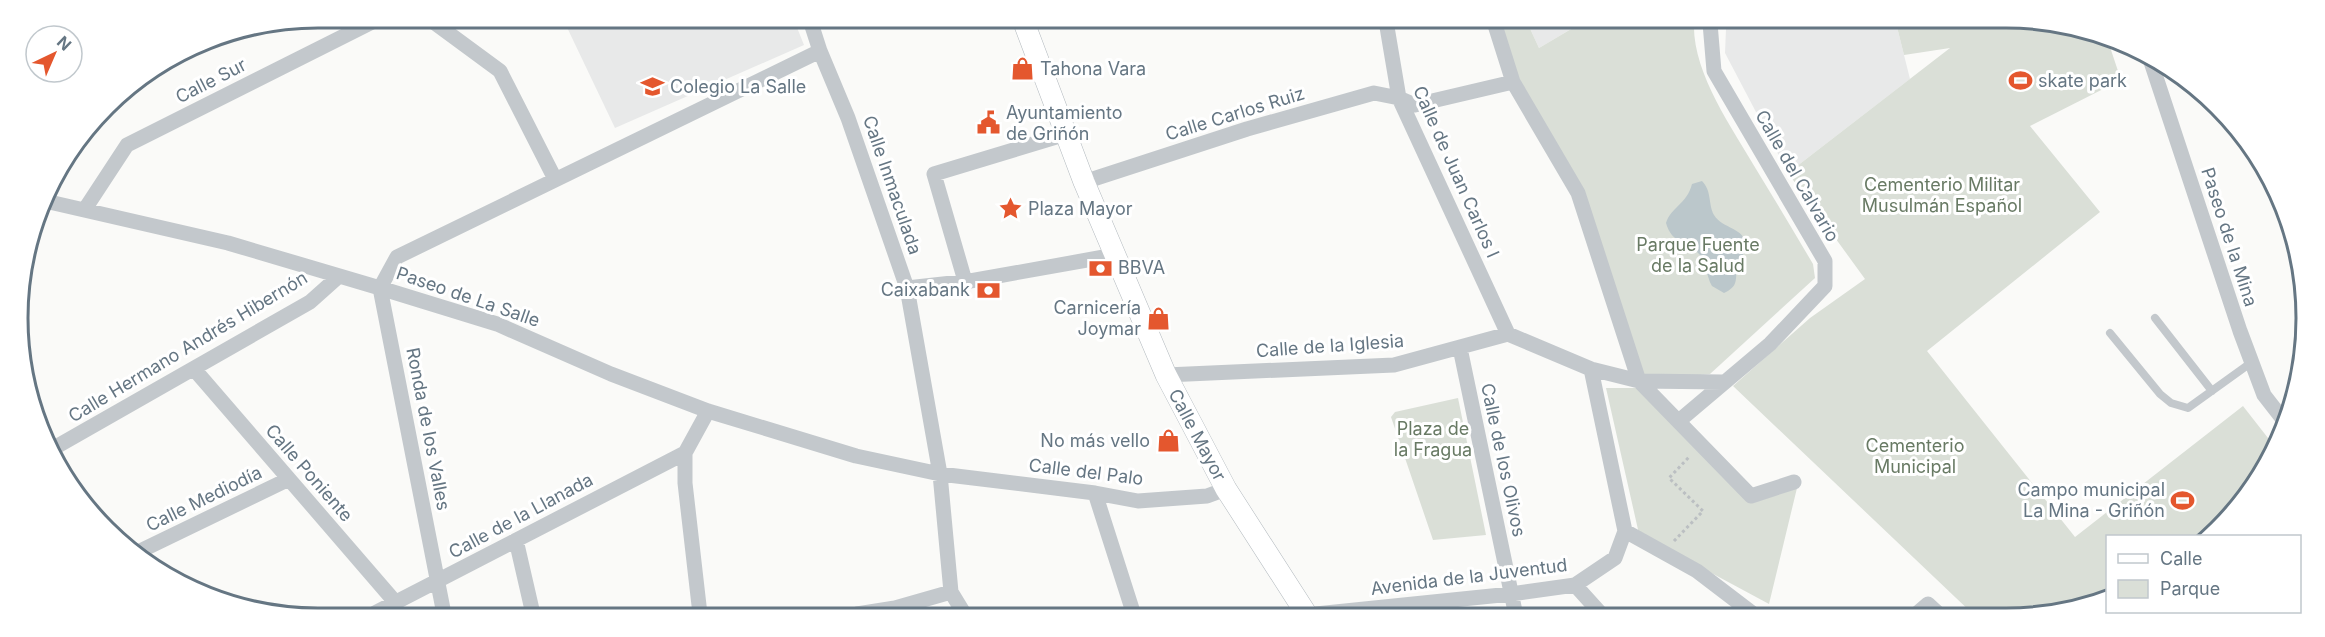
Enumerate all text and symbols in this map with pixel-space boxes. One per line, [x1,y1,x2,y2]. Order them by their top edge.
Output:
north arrow [24,24,84,84]
text: N [53,32,76,55]
street label: Calle Sur [172,54,250,107]
shop icon: Tahona Vara [1009,56,1035,82]
place label: Tahona Vara [1040,58,1146,79]
sports icon: skate park [2007,68,2033,94]
place label: skate park [2038,70,2127,91]
school or university icon: Colegio La Salle [639,74,665,100]
place label: Colegio La Salle [670,76,806,97]
street label: Calle Carlos Ruiz [1163,82,1307,145]
street label: Calle de Juan Carlos I [1409,83,1504,261]
place label: Ayuntamiento de Griñón [1006,102,1122,144]
street label: Calle del Calvario [1751,106,1844,245]
public building icon: Ayuntamiento de Griñón [975,110,1001,136]
street label: Calle Inmaculada [859,113,926,257]
street label: Paseo de la Mina [2197,165,2262,309]
park label: Cementerio Militar Musulmán Español [1862,174,2022,216]
place icon: Plaza Mayor [997,196,1023,222]
place label: Plaza Mayor [1028,198,1133,219]
park label: Parque Fuente de la Salud [1636,234,1760,276]
bank icon: BBVA [1087,255,1113,281]
place label: BBVA [1118,257,1165,278]
street label: Paseo de La Salle [394,262,543,331]
street label: Calle Hermano Andrés Hibernón [65,267,311,426]
bank icon: Caixabank [975,277,1001,303]
place label: Caixabank [881,279,970,300]
place label: Carnicería Joymar [1053,297,1141,339]
shop icon: Carnicería Joymar [1146,305,1172,331]
street label: Calle de la Iglesia [1255,330,1405,361]
street label: Ronda de los Valles [402,346,455,512]
street label: Calle de los Olivos [1477,381,1530,539]
street label: Calle Mayor [1164,385,1231,484]
park label: Plaza de la Fragua [1394,418,1472,460]
street label: Calle Poniente [261,420,357,526]
shop icon: No más vello [1155,428,1181,454]
place label: No más vello [1040,430,1150,451]
park label: Cementerio Municipal [1866,435,1964,477]
street label: Calle del Palo [1028,454,1145,489]
street label: Calle Mediodía [143,462,265,536]
street label: Calle de la Llanada [445,469,596,562]
place label: Campo municipal La Mina - Griñón [2017,479,2165,521]
sports icon: Campo municipal La Mina - Griñón [2170,487,2196,513]
legend [2106,535,2301,613]
text: Calle [2160,548,2202,569]
street label: Avenida de la Juventud [1369,554,1569,599]
text: Parque [2160,578,2220,599]

